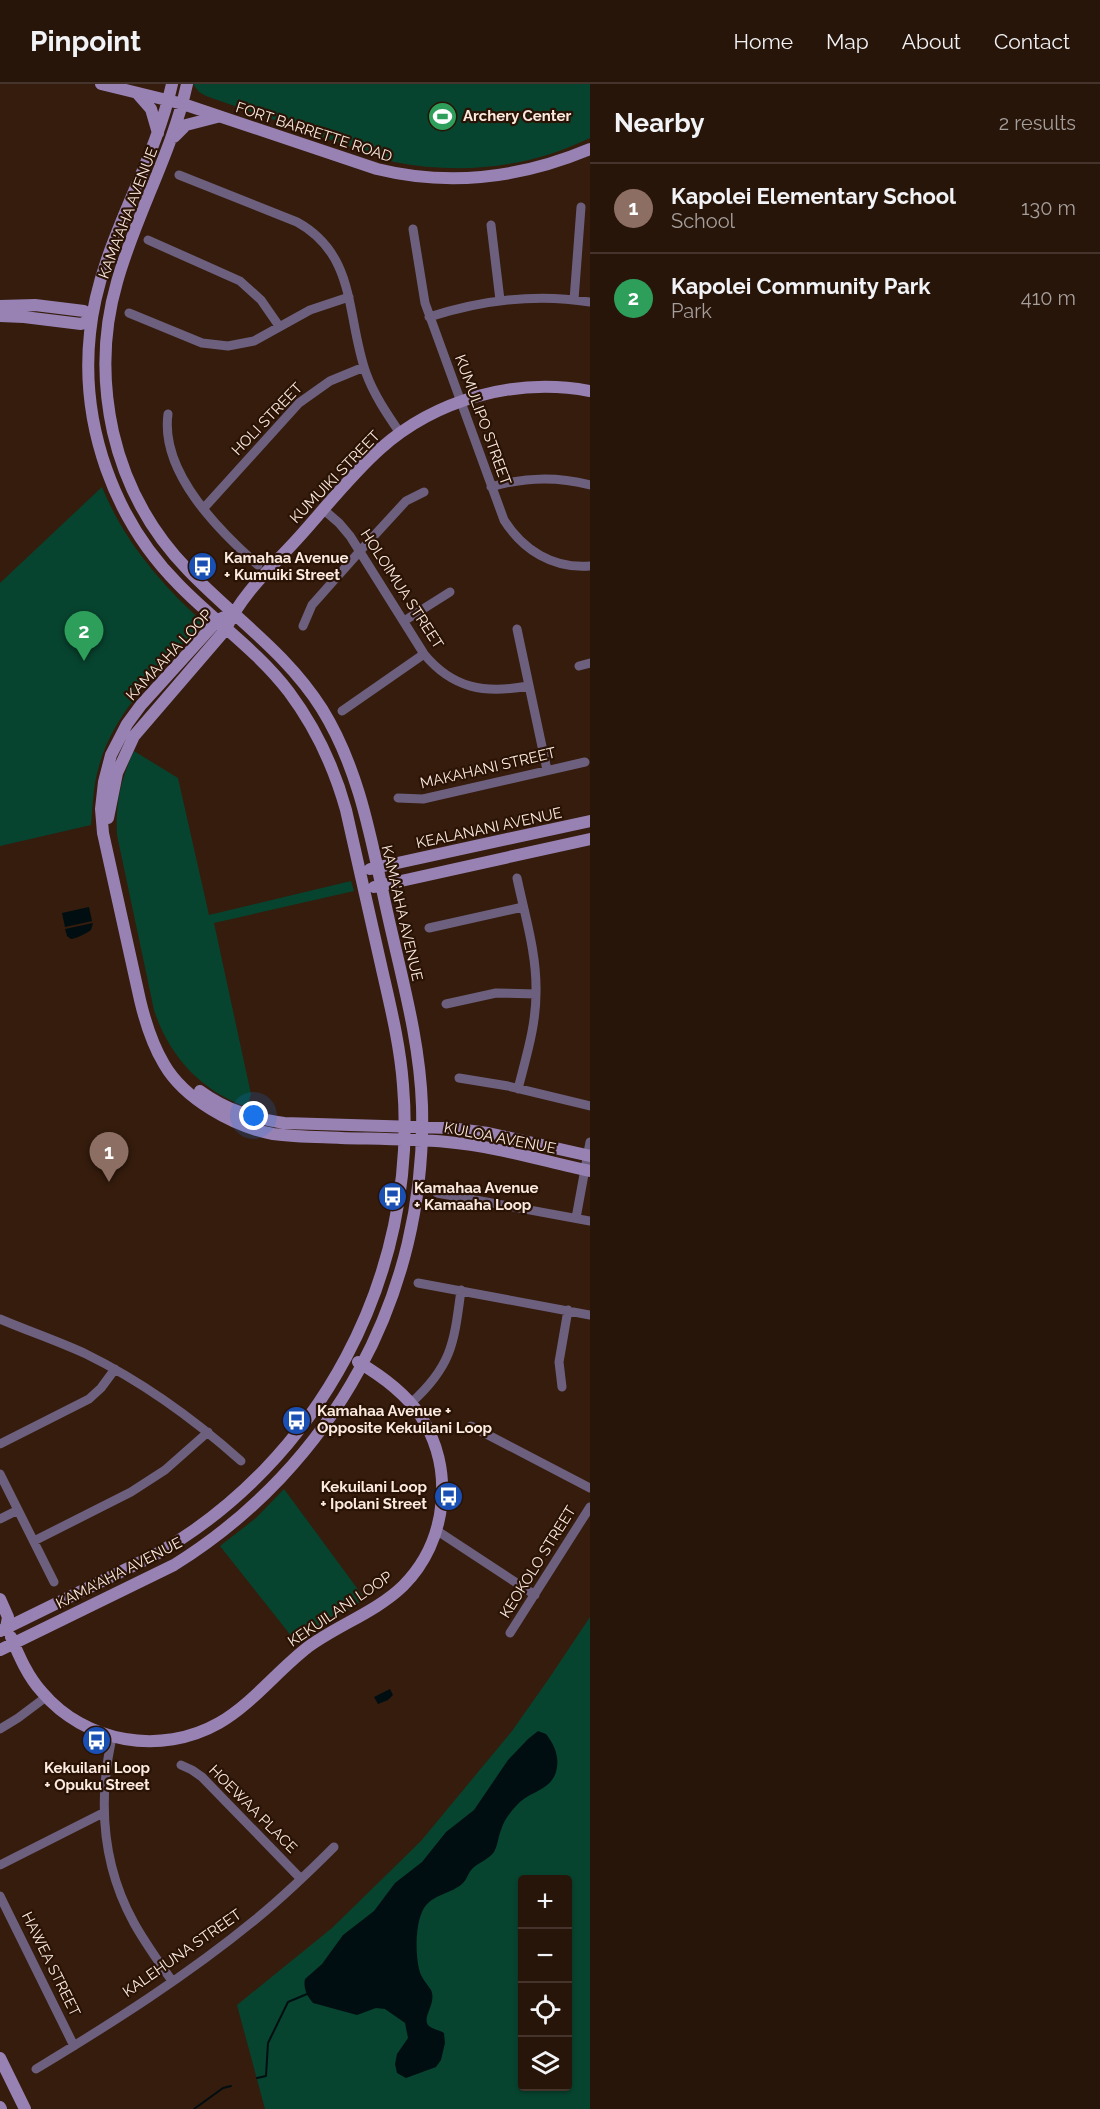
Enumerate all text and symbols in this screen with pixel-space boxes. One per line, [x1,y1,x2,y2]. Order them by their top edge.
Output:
text: Pinpoint [30,25,141,58]
text: Home [734,29,793,54]
text: Map [826,29,869,54]
text: About [902,29,961,54]
text: Contact [994,29,1070,54]
street label: FORT BARRETTE ROAD [233,98,395,166]
sports icon: Archery Center [426,100,458,132]
place label: Archery Center [463,107,571,125]
text: Nearby [614,108,704,138]
text: 2 results [999,111,1076,135]
street label: KAMA'AHA AVENUE [95,145,161,281]
text: Kapolei Elementary School [671,183,956,209]
text: 1 [629,196,638,220]
text: 130 m [1021,196,1076,220]
text: School [671,209,735,233]
text: Kapolei Community Park [671,273,931,299]
text: 2 [628,286,639,310]
text: 410 m [1021,286,1076,310]
text: Park [671,299,712,323]
street label: KUMULIPO STREET [451,352,515,488]
street label: HOLI STREET [228,379,306,459]
street label: KUMUIKI STREET [286,427,384,527]
street label: HOLOIMUA STREET [357,526,447,652]
place label: Kamahaa Avenue + Kumuiki Street [224,549,348,584]
bus stop icon: Kamahaa Avenue + Kumuiki Street [187,551,219,583]
street label: KAMAAHA LOOP [122,606,216,704]
pin: 2 [64,612,104,661]
street label: MAKAHANI STREET [418,744,558,792]
street label: KEALANANI AVENUE [414,804,564,852]
street label: KAMA'AHA AVENUE [378,843,426,983]
your location [239,1101,268,1130]
street label: KULOA AVENUE [442,1118,558,1158]
pin: 1 [90,1132,128,1182]
place label: Kamahaa Avenue + Kamaaha Loop [414,1179,538,1214]
bus stop icon: Kamahaa Avenue + Kamaaha Loop [377,1181,409,1213]
place label: Kamahaa Avenue + Opposite Kekuilani Loop [317,1402,493,1437]
bus stop icon: Kamahaa Avenue + Opposite Kekuilani Loop [280,1404,312,1436]
place label: Kekuilani Loop + Ipolani Street [320,1478,427,1513]
bus stop icon: Kekuilani Loop + Ipolani Street [432,1480,464,1512]
street label: KEOKOLO STREET [496,1503,580,1621]
street label: KAMA'AHA AVENUE [53,1533,185,1613]
street label: KEKUILANI LOOP [285,1568,395,1650]
bus stop icon: Kekuilani Loop + Opuku Street [81,1725,113,1757]
place label: Kekuilani Loop + Opuku Street [44,1759,151,1794]
street label: HOEWAA PLACE [205,1761,301,1857]
map controls [518,1875,572,2091]
button: + [518,1875,572,1929]
street label: KALEHUNA STREET [119,1905,245,2001]
street label: HAWEA STREET [18,1909,84,2019]
button: − [518,1929,572,1983]
button: locate [518,1983,572,2037]
button: layers [518,2037,572,2091]

